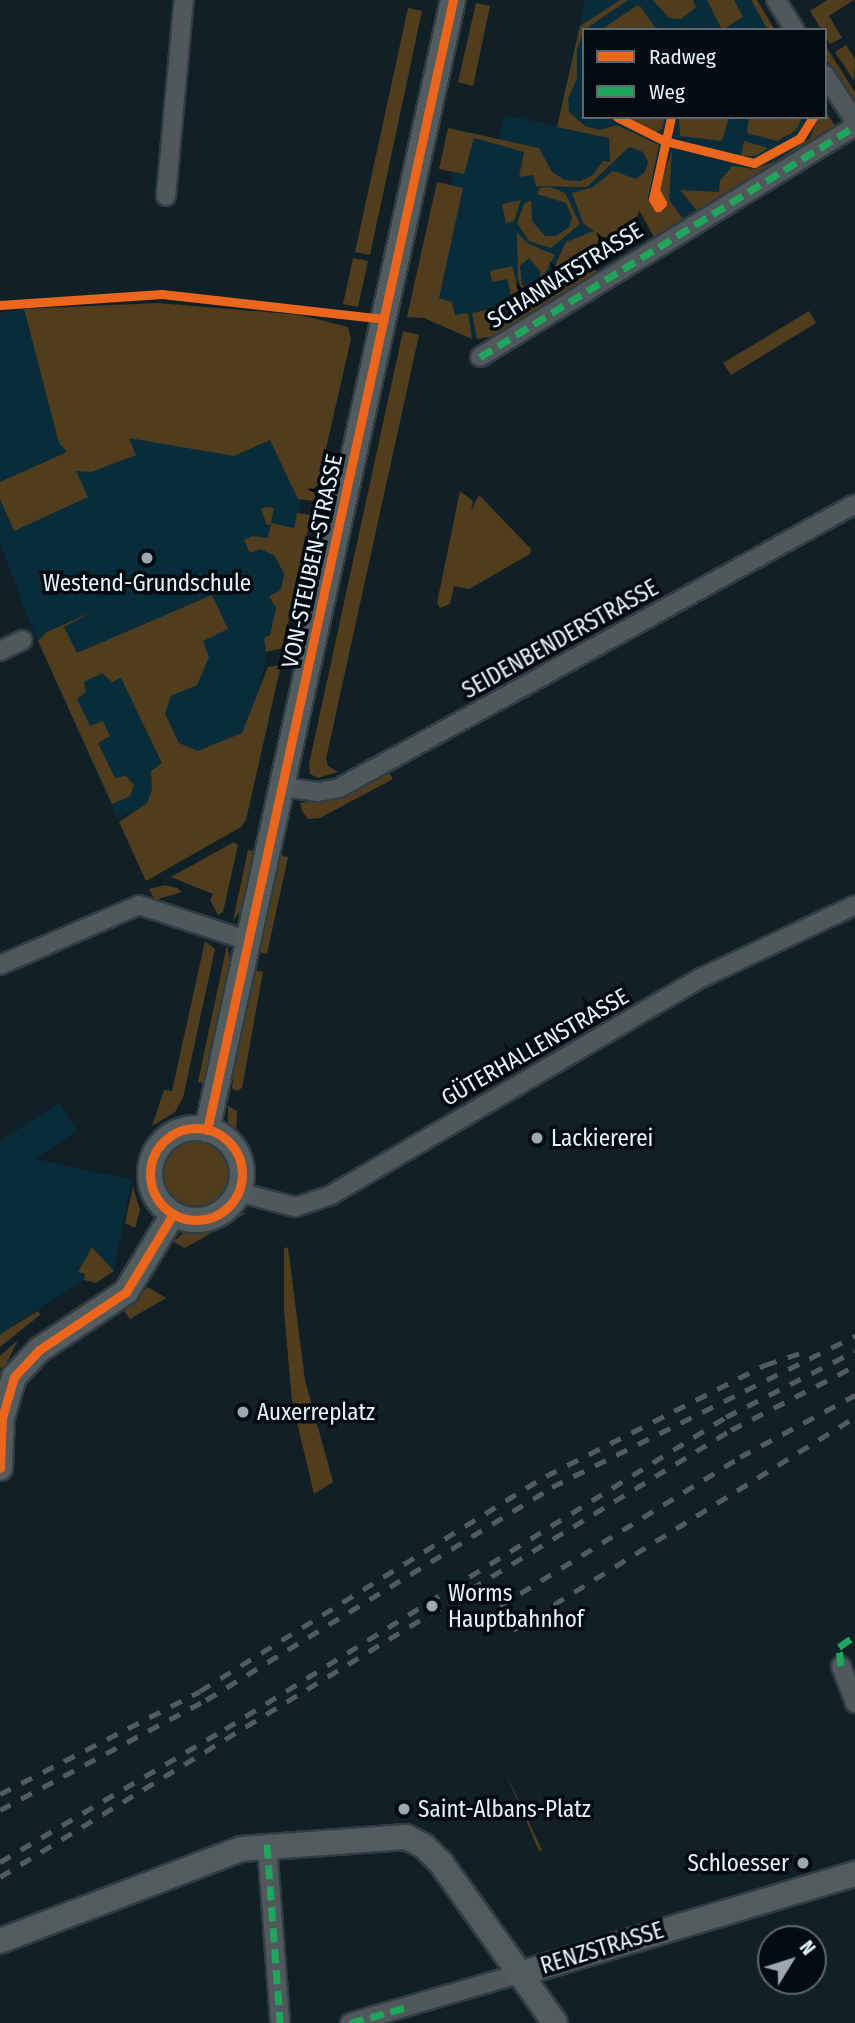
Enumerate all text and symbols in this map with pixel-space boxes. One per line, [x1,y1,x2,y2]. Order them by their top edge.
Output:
legend [582,28,827,119]
text: Radweg [649,44,716,70]
text: Weg [649,79,685,105]
street label: SCHANNATSTRASSE [482,216,648,334]
street label: VON-STEUBEN-STRASSE [276,452,348,670]
marker: Westend-Grundschule [139,550,155,566]
place label: Westend-Grundschule [43,569,251,597]
street label: SEIDENBENDERSTRASSE [457,574,663,704]
street label: GÜTERHALLENSTRASSE [437,982,633,1112]
place label: Lackiererei [551,1124,653,1152]
marker: Lackiererei [529,1130,545,1146]
place label: Auxerreplatz [257,1398,375,1426]
marker: Auxerreplatz [235,1404,251,1420]
place label: Worms Hauptbahnhof [448,1579,584,1633]
marker: Worms Hauptbahnhof [422,1596,442,1616]
place label: Saint-Albans-Platz [418,1795,591,1823]
marker: Saint-Albans-Platz [396,1801,412,1817]
place label: Schloesser [687,1849,789,1877]
marker: Schloesser [795,1855,811,1871]
street label: RENZSTRASSE [537,1916,667,1980]
north arrow [757,1925,827,1995]
text: N [795,1936,820,1960]

